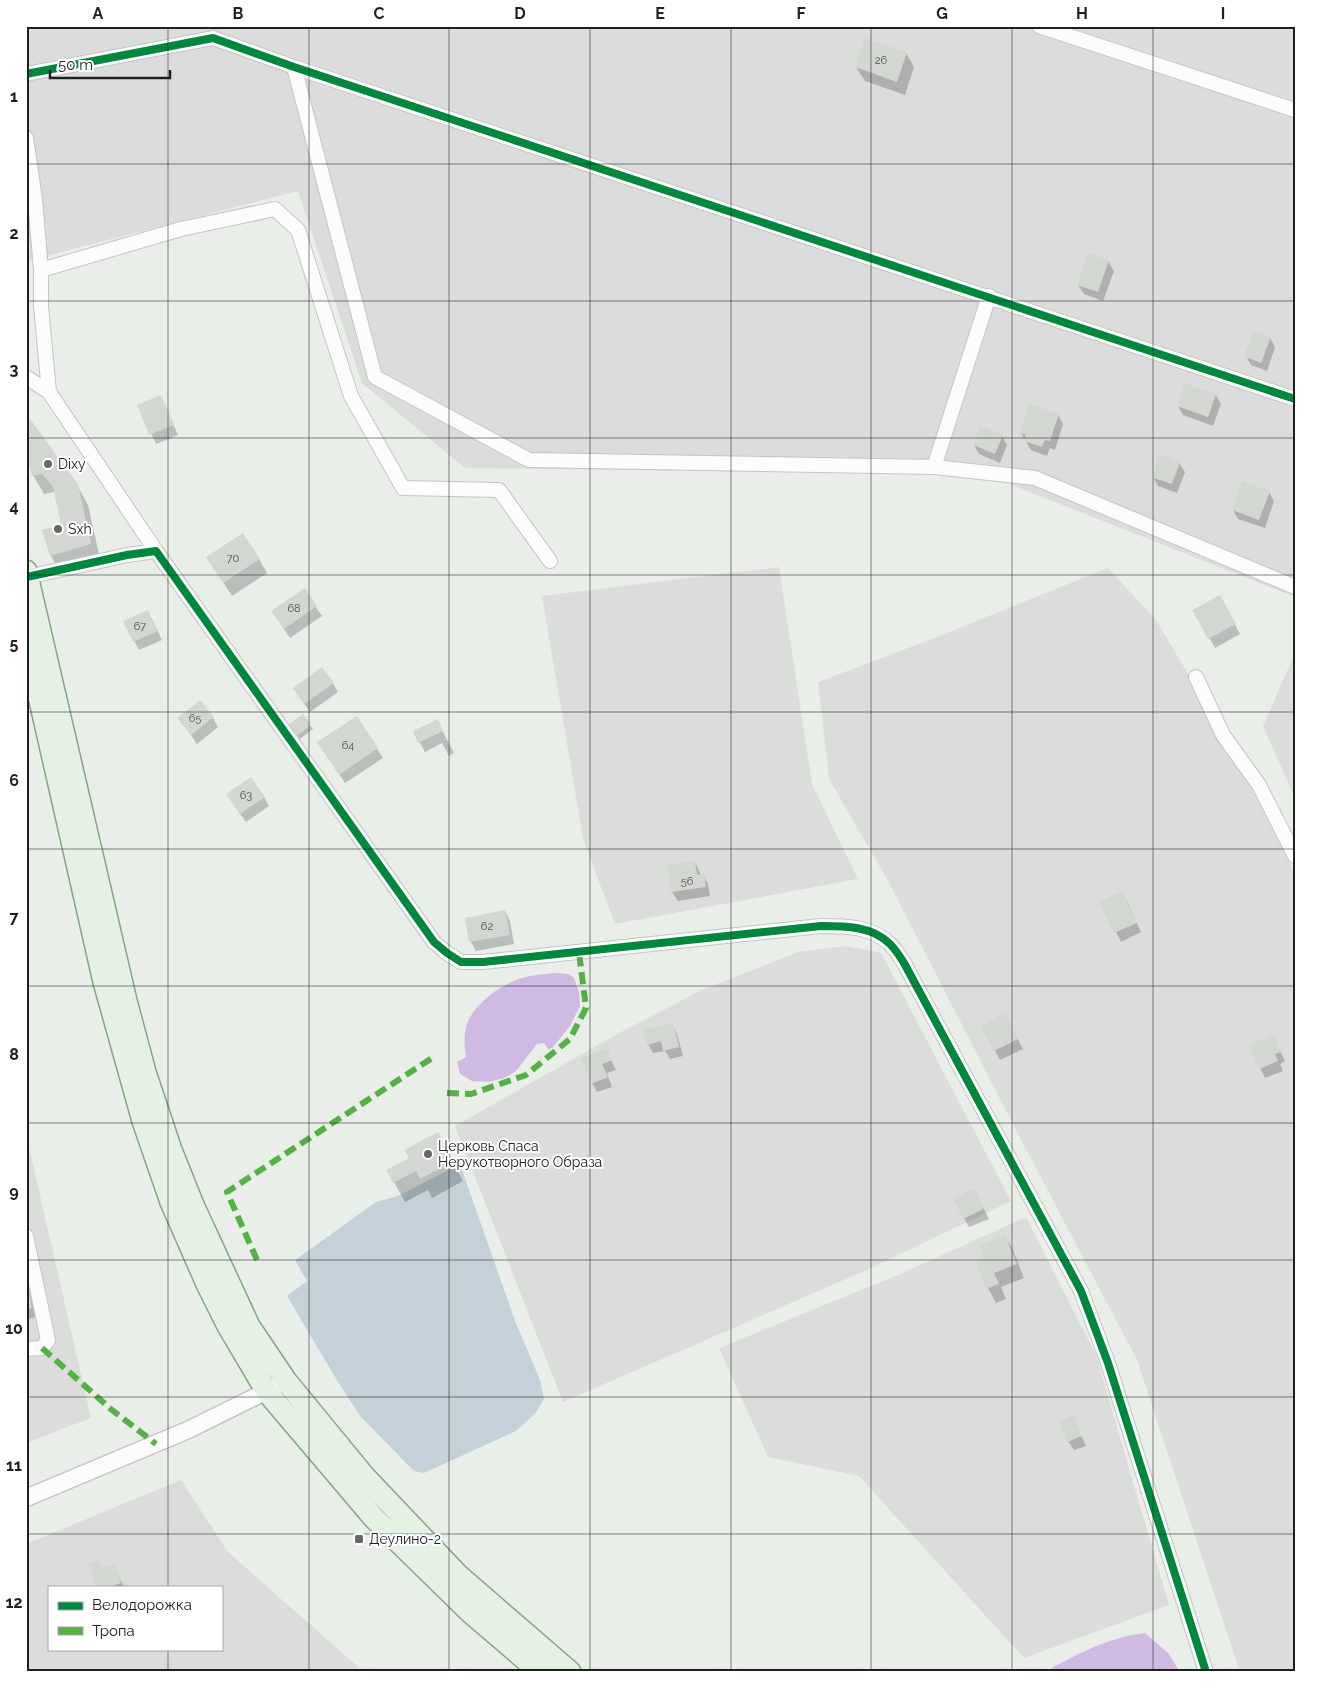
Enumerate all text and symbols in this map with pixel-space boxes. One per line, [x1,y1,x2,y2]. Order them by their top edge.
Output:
text: A [93,4,104,23]
text: B [233,4,244,23]
text: C [374,4,385,23]
text: D [514,4,526,23]
text: E [655,4,665,23]
text: F [796,4,806,23]
text: G [936,4,948,23]
text: H [1076,4,1088,23]
text: I [1221,4,1225,23]
scale bar [50,48,170,80]
house number: 26 [875,54,888,67]
text: 50 m [58,56,93,74]
text: 1 [10,87,18,106]
text: 2 [9,224,19,243]
text: 3 [10,360,19,379]
place label: Dixy [58,456,86,472]
marker: Dixy [42,458,54,470]
text: 4 [9,497,19,516]
place label: Sxh [68,521,92,537]
marker: Sxh [52,523,64,535]
house number: 70 [227,552,240,565]
house number: 68 [287,602,301,615]
house number: 67 [134,620,146,633]
text: 5 [10,634,19,653]
house number: 65 [189,712,201,725]
house number: 64 [342,739,354,752]
text: 6 [9,771,19,790]
house number: 63 [240,789,252,802]
house number: 56 [681,875,694,888]
text: 7 [10,908,19,927]
house number: 62 [481,920,493,933]
text: 8 [9,1045,19,1064]
place label: Церковь Спаса Нерукотворного Образа [438,1138,602,1170]
marker: Церковь Спаса Нерукотворного Образа [422,1148,434,1160]
text: 9 [9,1182,19,1201]
text: 10 [5,1319,23,1338]
text: 11 [6,1456,22,1475]
place label: Деулино-2 [369,1531,441,1547]
marker: Деулино-2 [353,1533,365,1545]
legend [48,1586,222,1650]
text: 12 [6,1593,22,1612]
text: Велодорожка [92,1596,192,1614]
text: Тропа [92,1622,135,1640]

